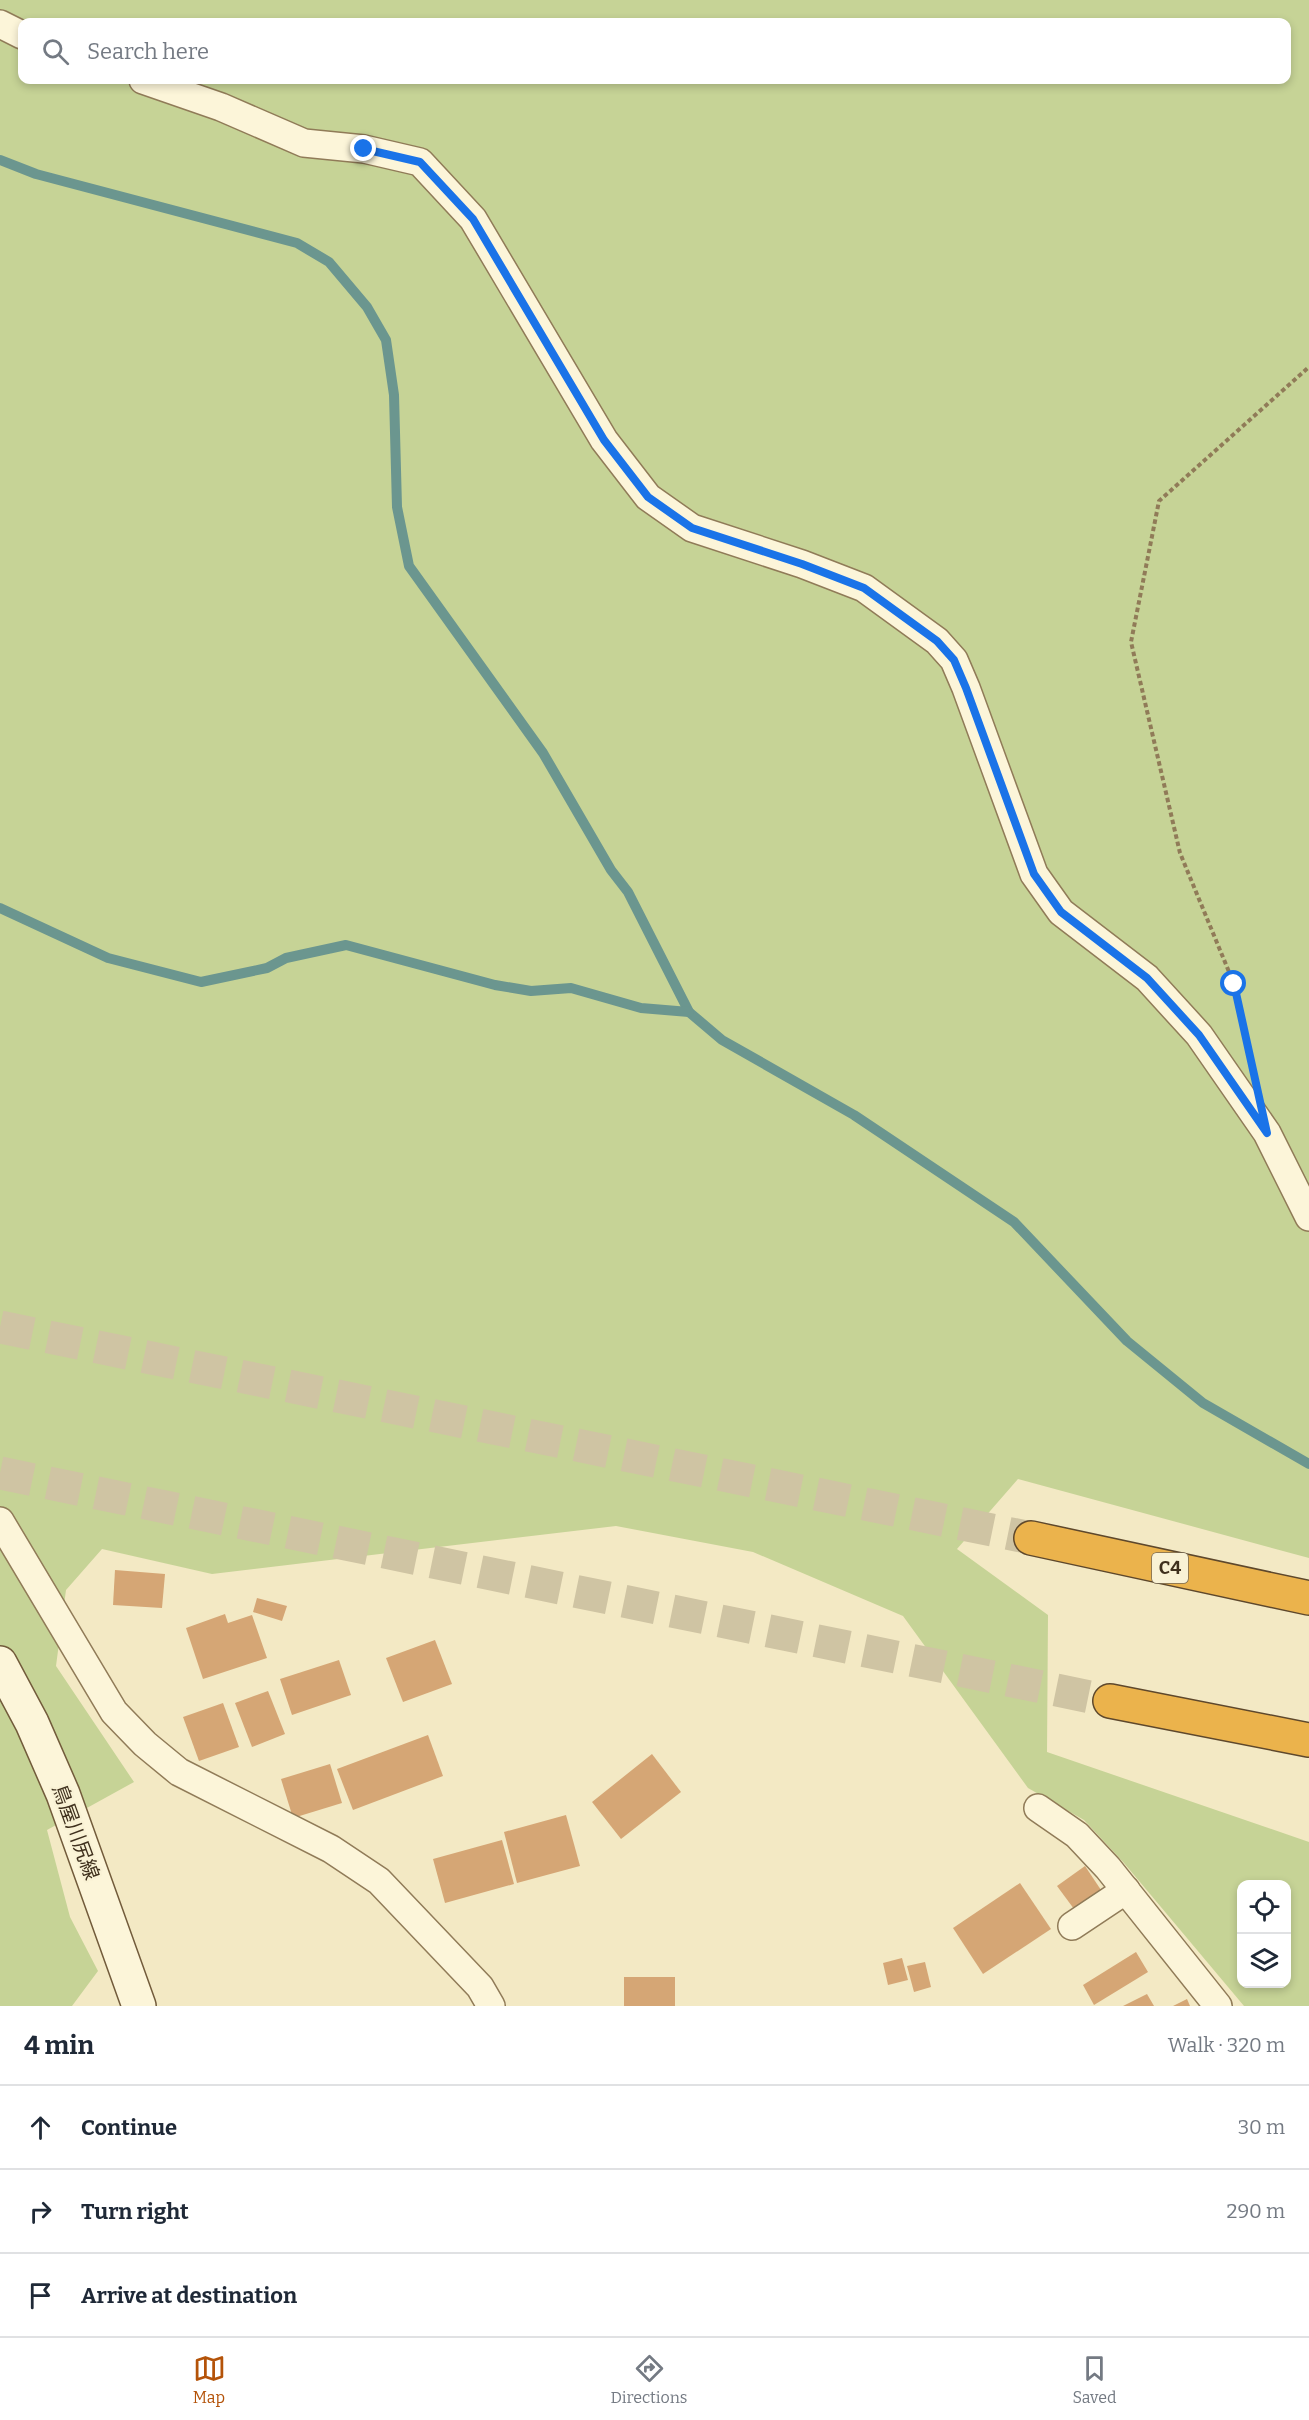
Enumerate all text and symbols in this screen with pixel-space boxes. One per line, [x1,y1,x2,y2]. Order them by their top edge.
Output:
search box [18,18,1291,84]
icon: search [39,35,72,68]
text: Search here [87,38,209,65]
route end [350,135,376,161]
route start [1220,970,1246,996]
road number: C4 [1152,1553,1188,1583]
street label: 鳥屋川尻線 [48,1781,104,1883]
map controls [1237,1880,1291,1988]
button: locate [1237,1880,1291,1934]
button: layers [1237,1934,1291,1988]
text: 4 min [24,2030,94,2061]
text: Walk · 320 m [1168,2033,1285,2057]
icon: ahead [24,2111,57,2144]
text: Continue [81,2114,177,2141]
text: 30 m [1238,2115,1285,2139]
icon: right [24,2195,57,2228]
text: Turn right [81,2198,189,2225]
text: 290 m [1227,2199,1285,2223]
icon: arrive [24,2279,57,2312]
text: Arrive at destination [81,2282,297,2309]
tab: Map [193,2352,226,2407]
tab: Directions [611,2352,688,2407]
tab: Saved [1073,2352,1116,2407]

